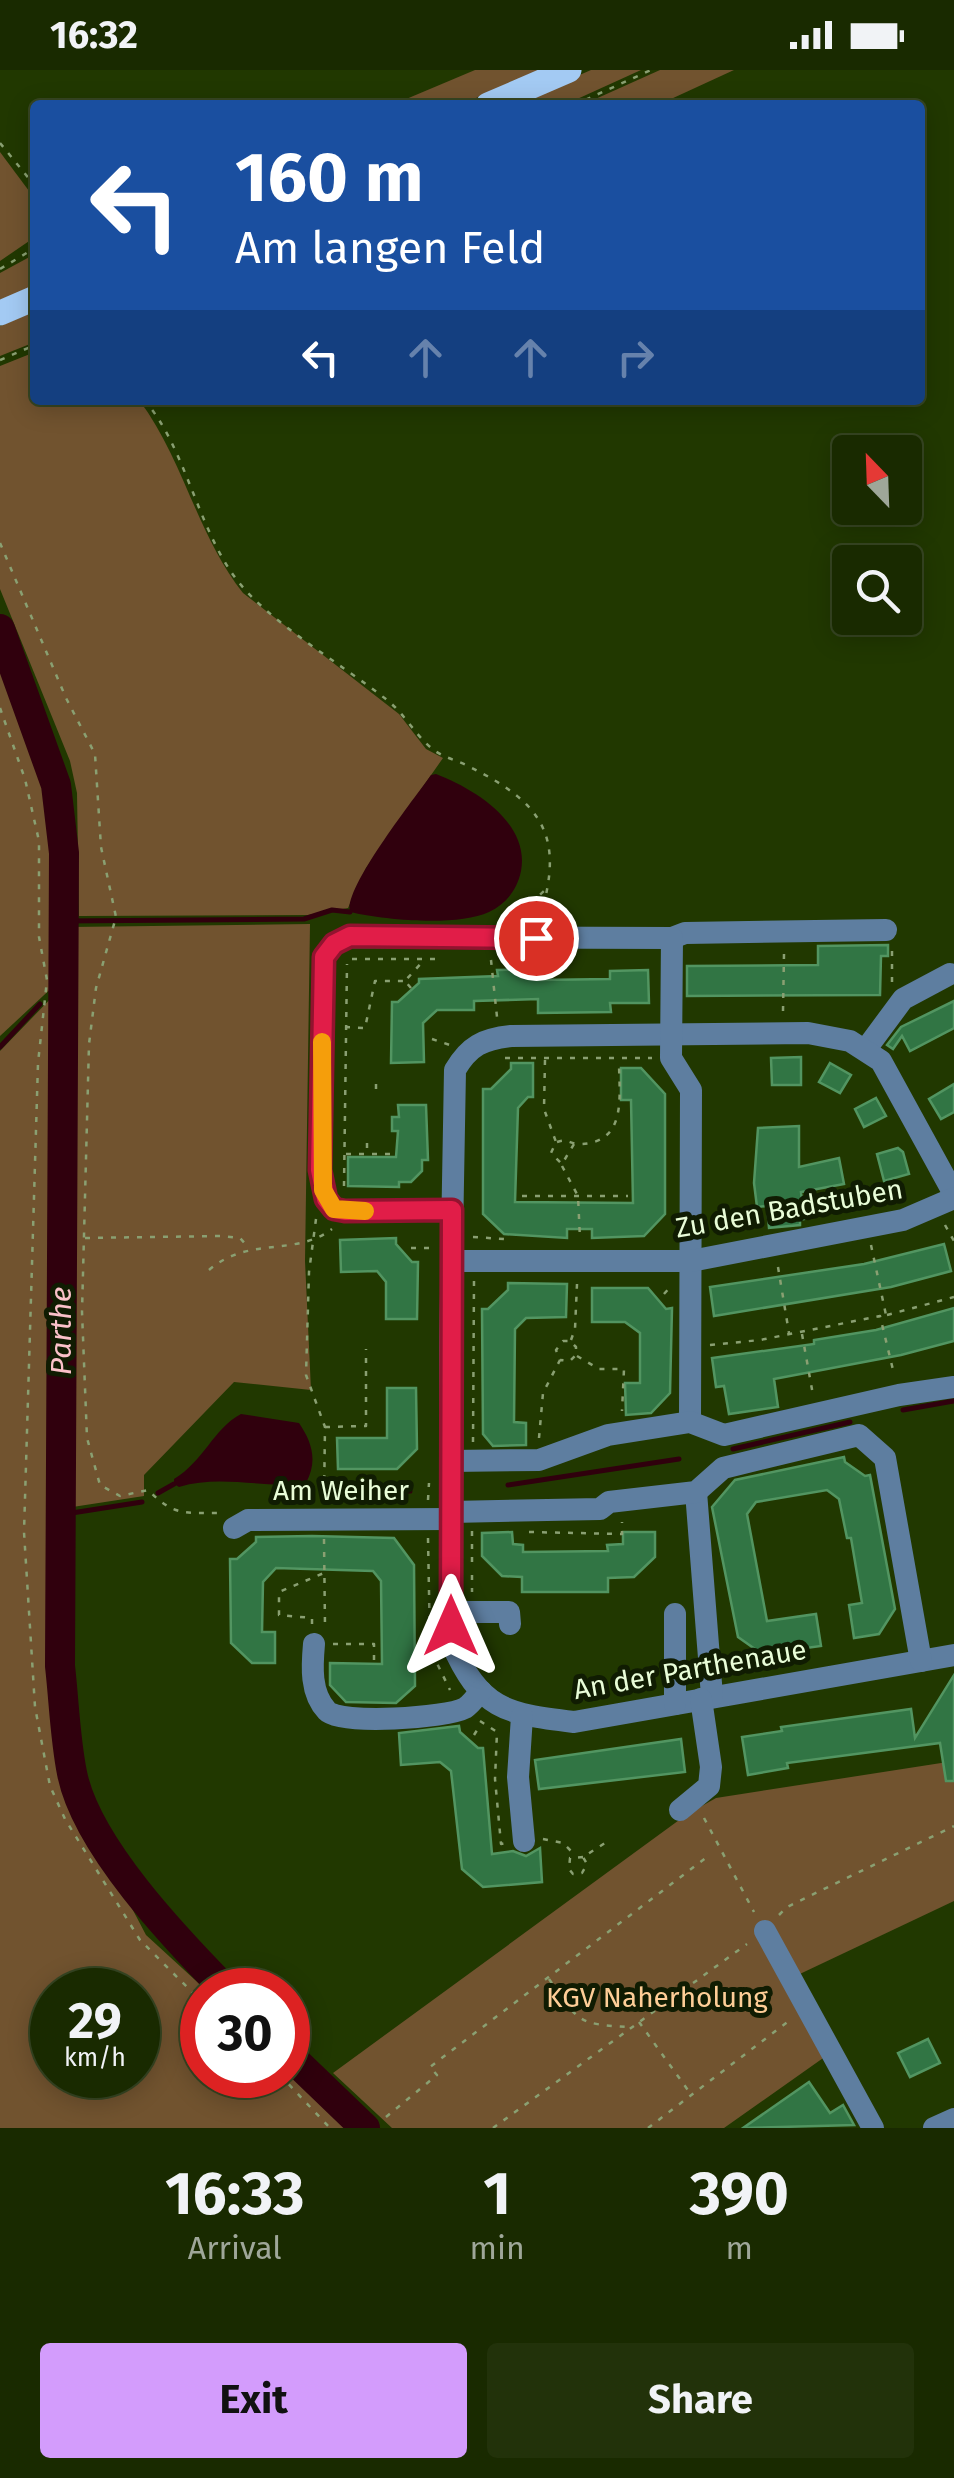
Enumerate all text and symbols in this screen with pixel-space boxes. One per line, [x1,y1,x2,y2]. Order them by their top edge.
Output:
text: 16:32 [50,12,138,58]
text: 160 m [235,136,424,220]
icon: left [70,140,200,270]
text: Am langen Feld [235,221,546,275]
icon: left [293,330,348,385]
icon: ahead [398,330,453,385]
icon: ahead [503,330,558,385]
icon: right [608,330,663,385]
north arrow [832,435,922,525]
map controls [832,435,922,635]
button: search [832,545,922,635]
pin [494,896,579,981]
icon: arrive [509,911,564,966]
street label: Zu den Badstuben [673,1172,905,1245]
water label: Parthe [43,1287,79,1375]
street label: Am Weiher [273,1474,409,1507]
position arrow [399,1574,503,1678]
street label: An der Parthenaue [571,1633,809,1706]
speed limit sign: 30 [180,1968,310,2098]
park label: KGV Naherholung [546,1981,768,2014]
text: 29 [68,1991,122,2051]
text: km/h [64,2043,126,2073]
text: 16:33 [165,2158,304,2230]
text: 1 [483,2158,511,2230]
text: 390 [690,2158,789,2230]
text: Arrival [188,2229,282,2267]
text: min [469,2229,525,2267]
text: m [726,2229,753,2267]
button: Exit [40,2343,467,2458]
button: Share [487,2343,914,2458]

